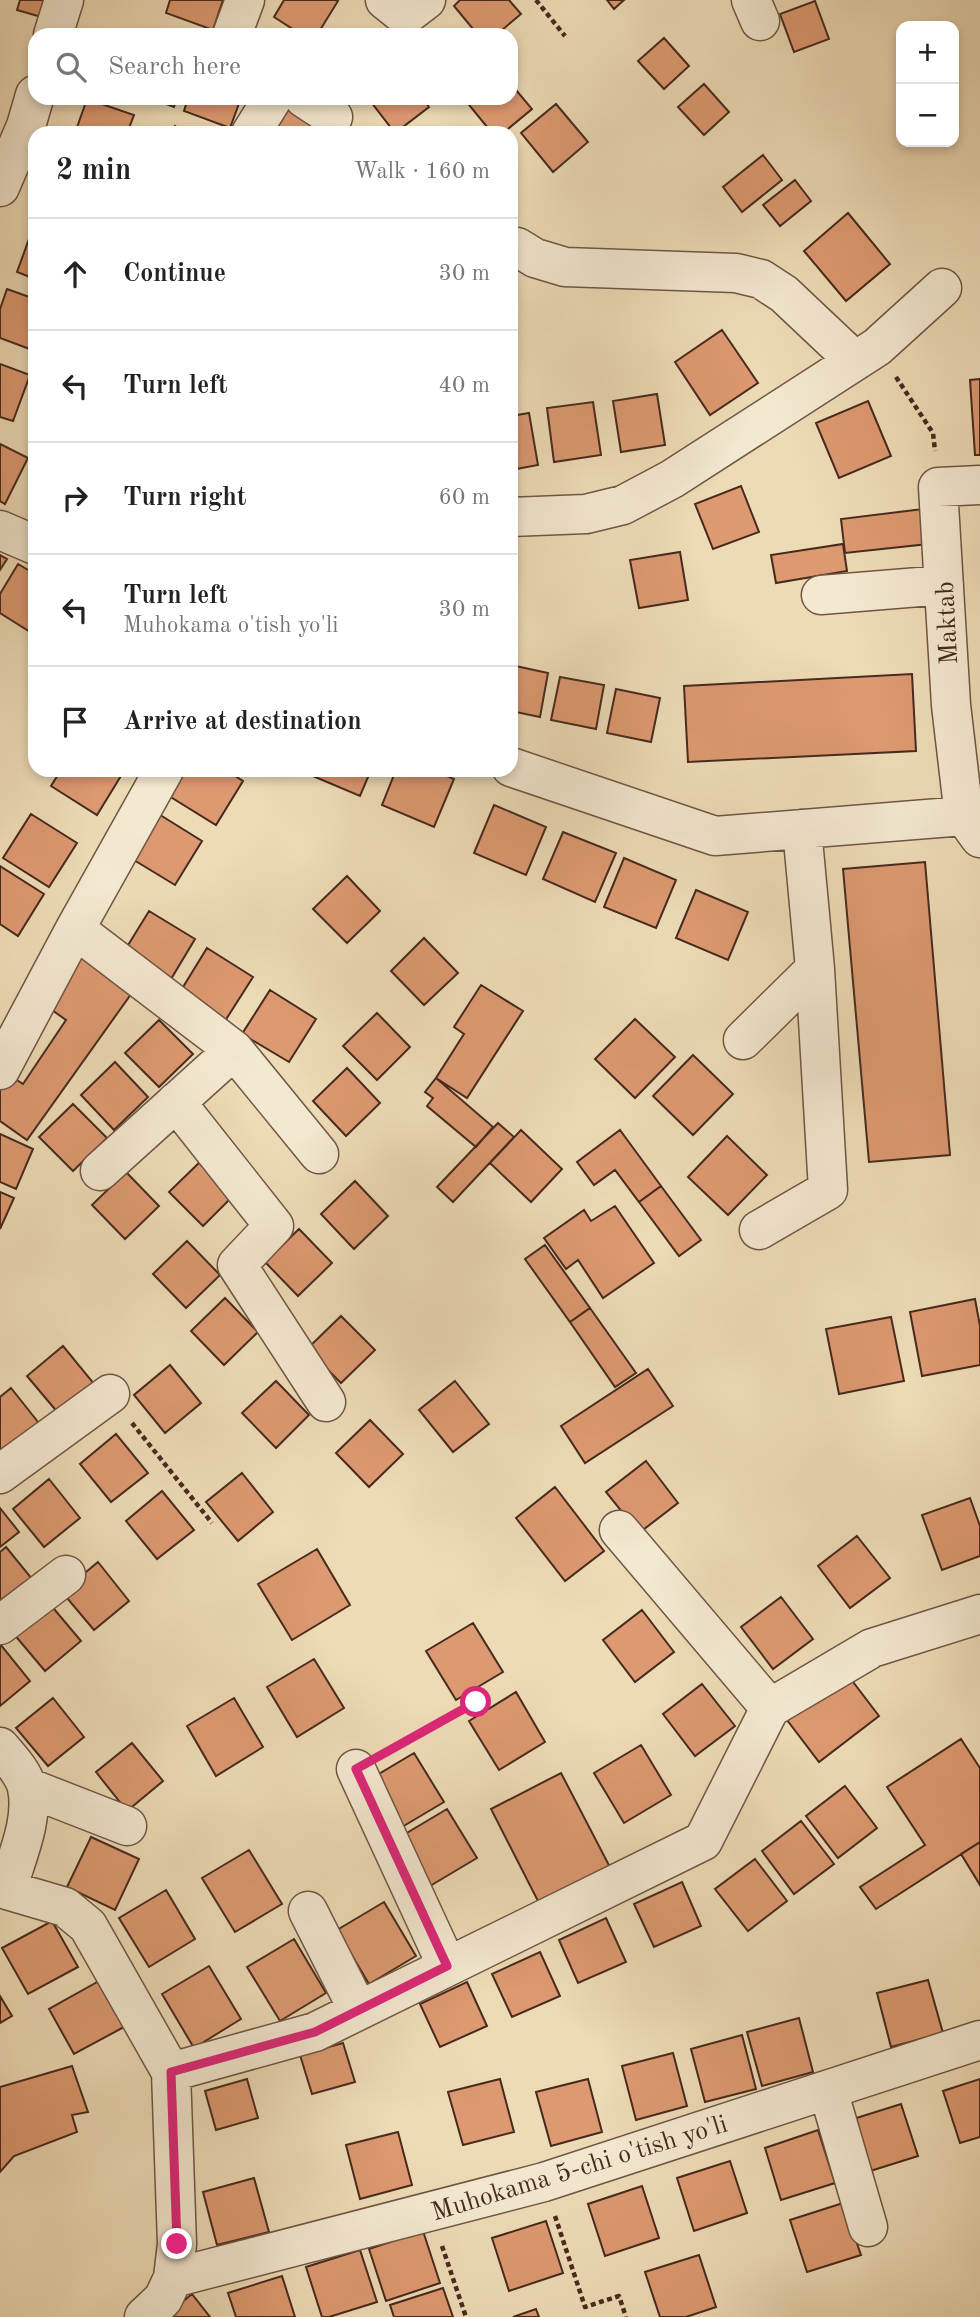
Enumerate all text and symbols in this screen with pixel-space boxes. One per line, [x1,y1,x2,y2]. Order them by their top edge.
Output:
map controls [896,21,959,147]
button: + [896,21,959,84]
search box [28,28,518,105]
icon: search [52,48,90,86]
text: Search here [108,54,241,80]
button: − [896,84,959,147]
text: 2 min [56,156,131,186]
text: Walk · 160 m [354,160,490,183]
icon: ahead [56,255,94,293]
text: Continue [123,261,226,287]
text: 30 m [439,262,490,285]
icon: left [56,367,94,405]
text: Turn left [123,373,228,399]
text: 40 m [439,374,490,397]
icon: right [56,479,94,517]
text: Turn right [123,485,246,511]
text: 60 m [439,486,490,509]
street label: Maktab [933,581,963,665]
text: Turn left [123,583,228,609]
icon: left [56,591,94,629]
text: 30 m [439,598,490,621]
text: Muhokama o'tish yo'li [123,614,338,637]
icon: arrive [56,703,94,741]
text: Arrive at destination [123,709,362,735]
route start [460,1686,491,1717]
street label: Muhokama 5-chi o'tish yo'li [429,2111,731,2226]
route end [161,2228,192,2259]

